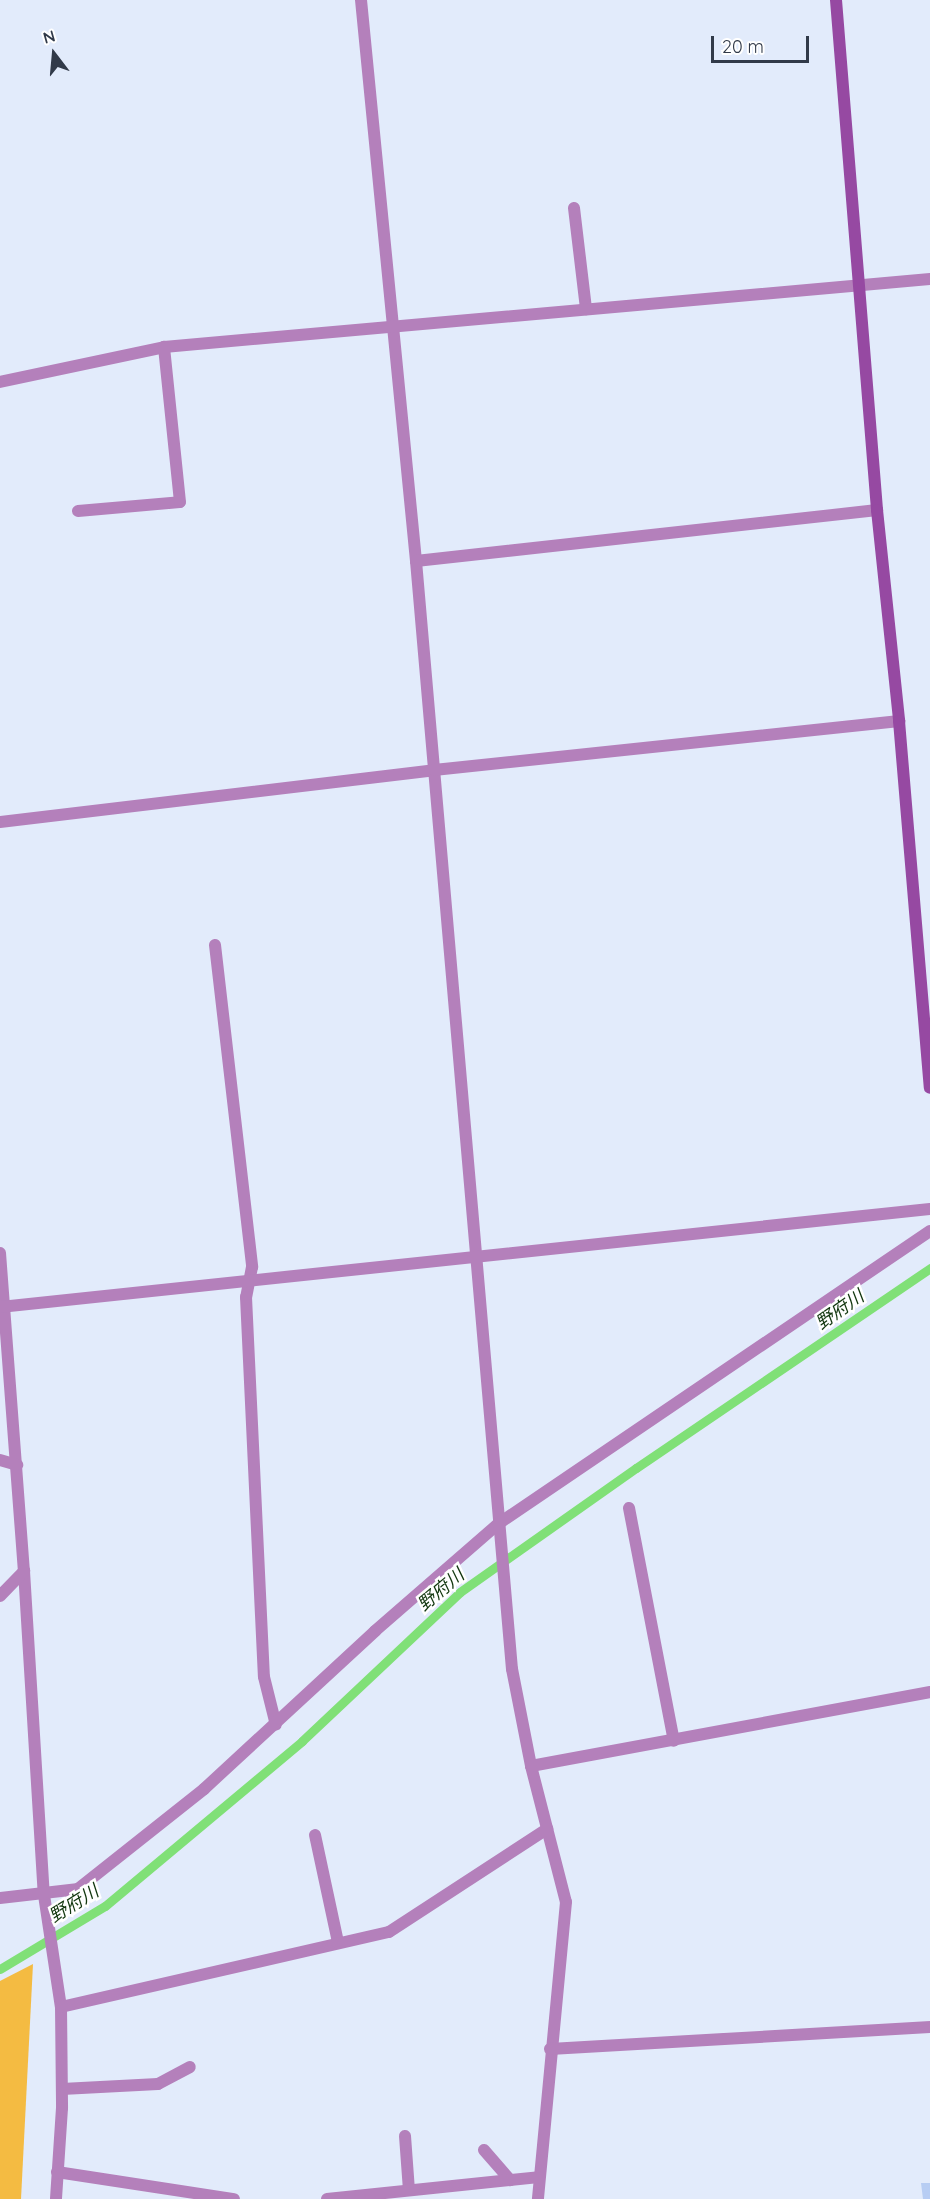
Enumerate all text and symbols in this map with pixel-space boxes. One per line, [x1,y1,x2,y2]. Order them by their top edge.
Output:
north arrow [24,24,84,84]
scale bar [714,24,812,62]
text: N [41,25,57,48]
text: 20 m [722,35,764,58]
water label: 野府川 [812,1286,868,1334]
water label: 野府川 [413,1564,469,1616]
water label: 野府川 [45,1881,103,1927]

